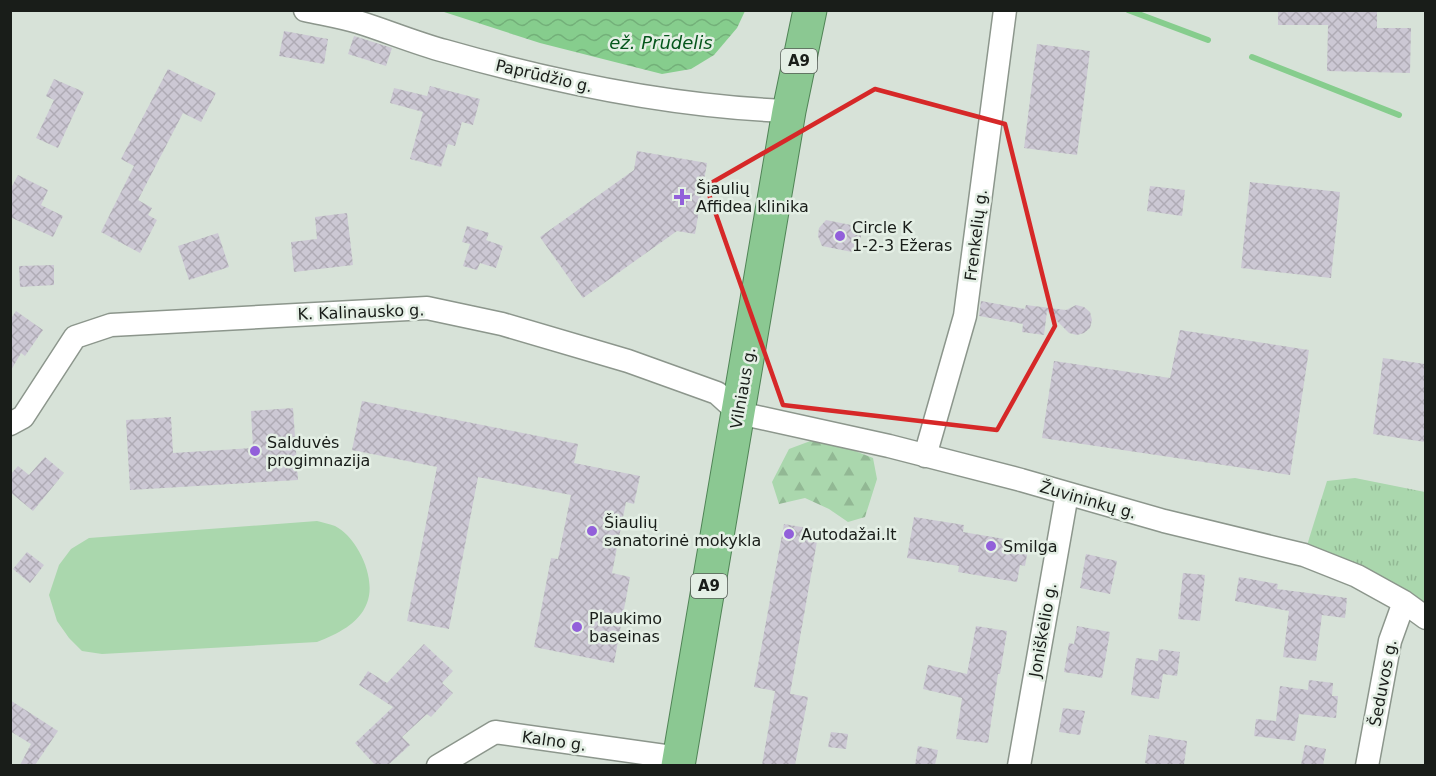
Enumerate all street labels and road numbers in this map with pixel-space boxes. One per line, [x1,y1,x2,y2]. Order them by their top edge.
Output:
road number: A9 [781,49,817,73]
street label: Paprūdžio g. [494,56,594,96]
street label: Frenkelių g. [961,188,991,282]
street label: K. Kalinausko g. [297,300,425,324]
street label: Vilniaus g. [726,346,760,430]
street label: Žuvininkų g. [1038,477,1138,523]
road number: A9 [691,574,727,598]
street label: Joniškėlio g. [1025,581,1061,680]
street label: Šeduvos g. [1365,638,1401,728]
street label: Kalno g. [521,727,587,755]

